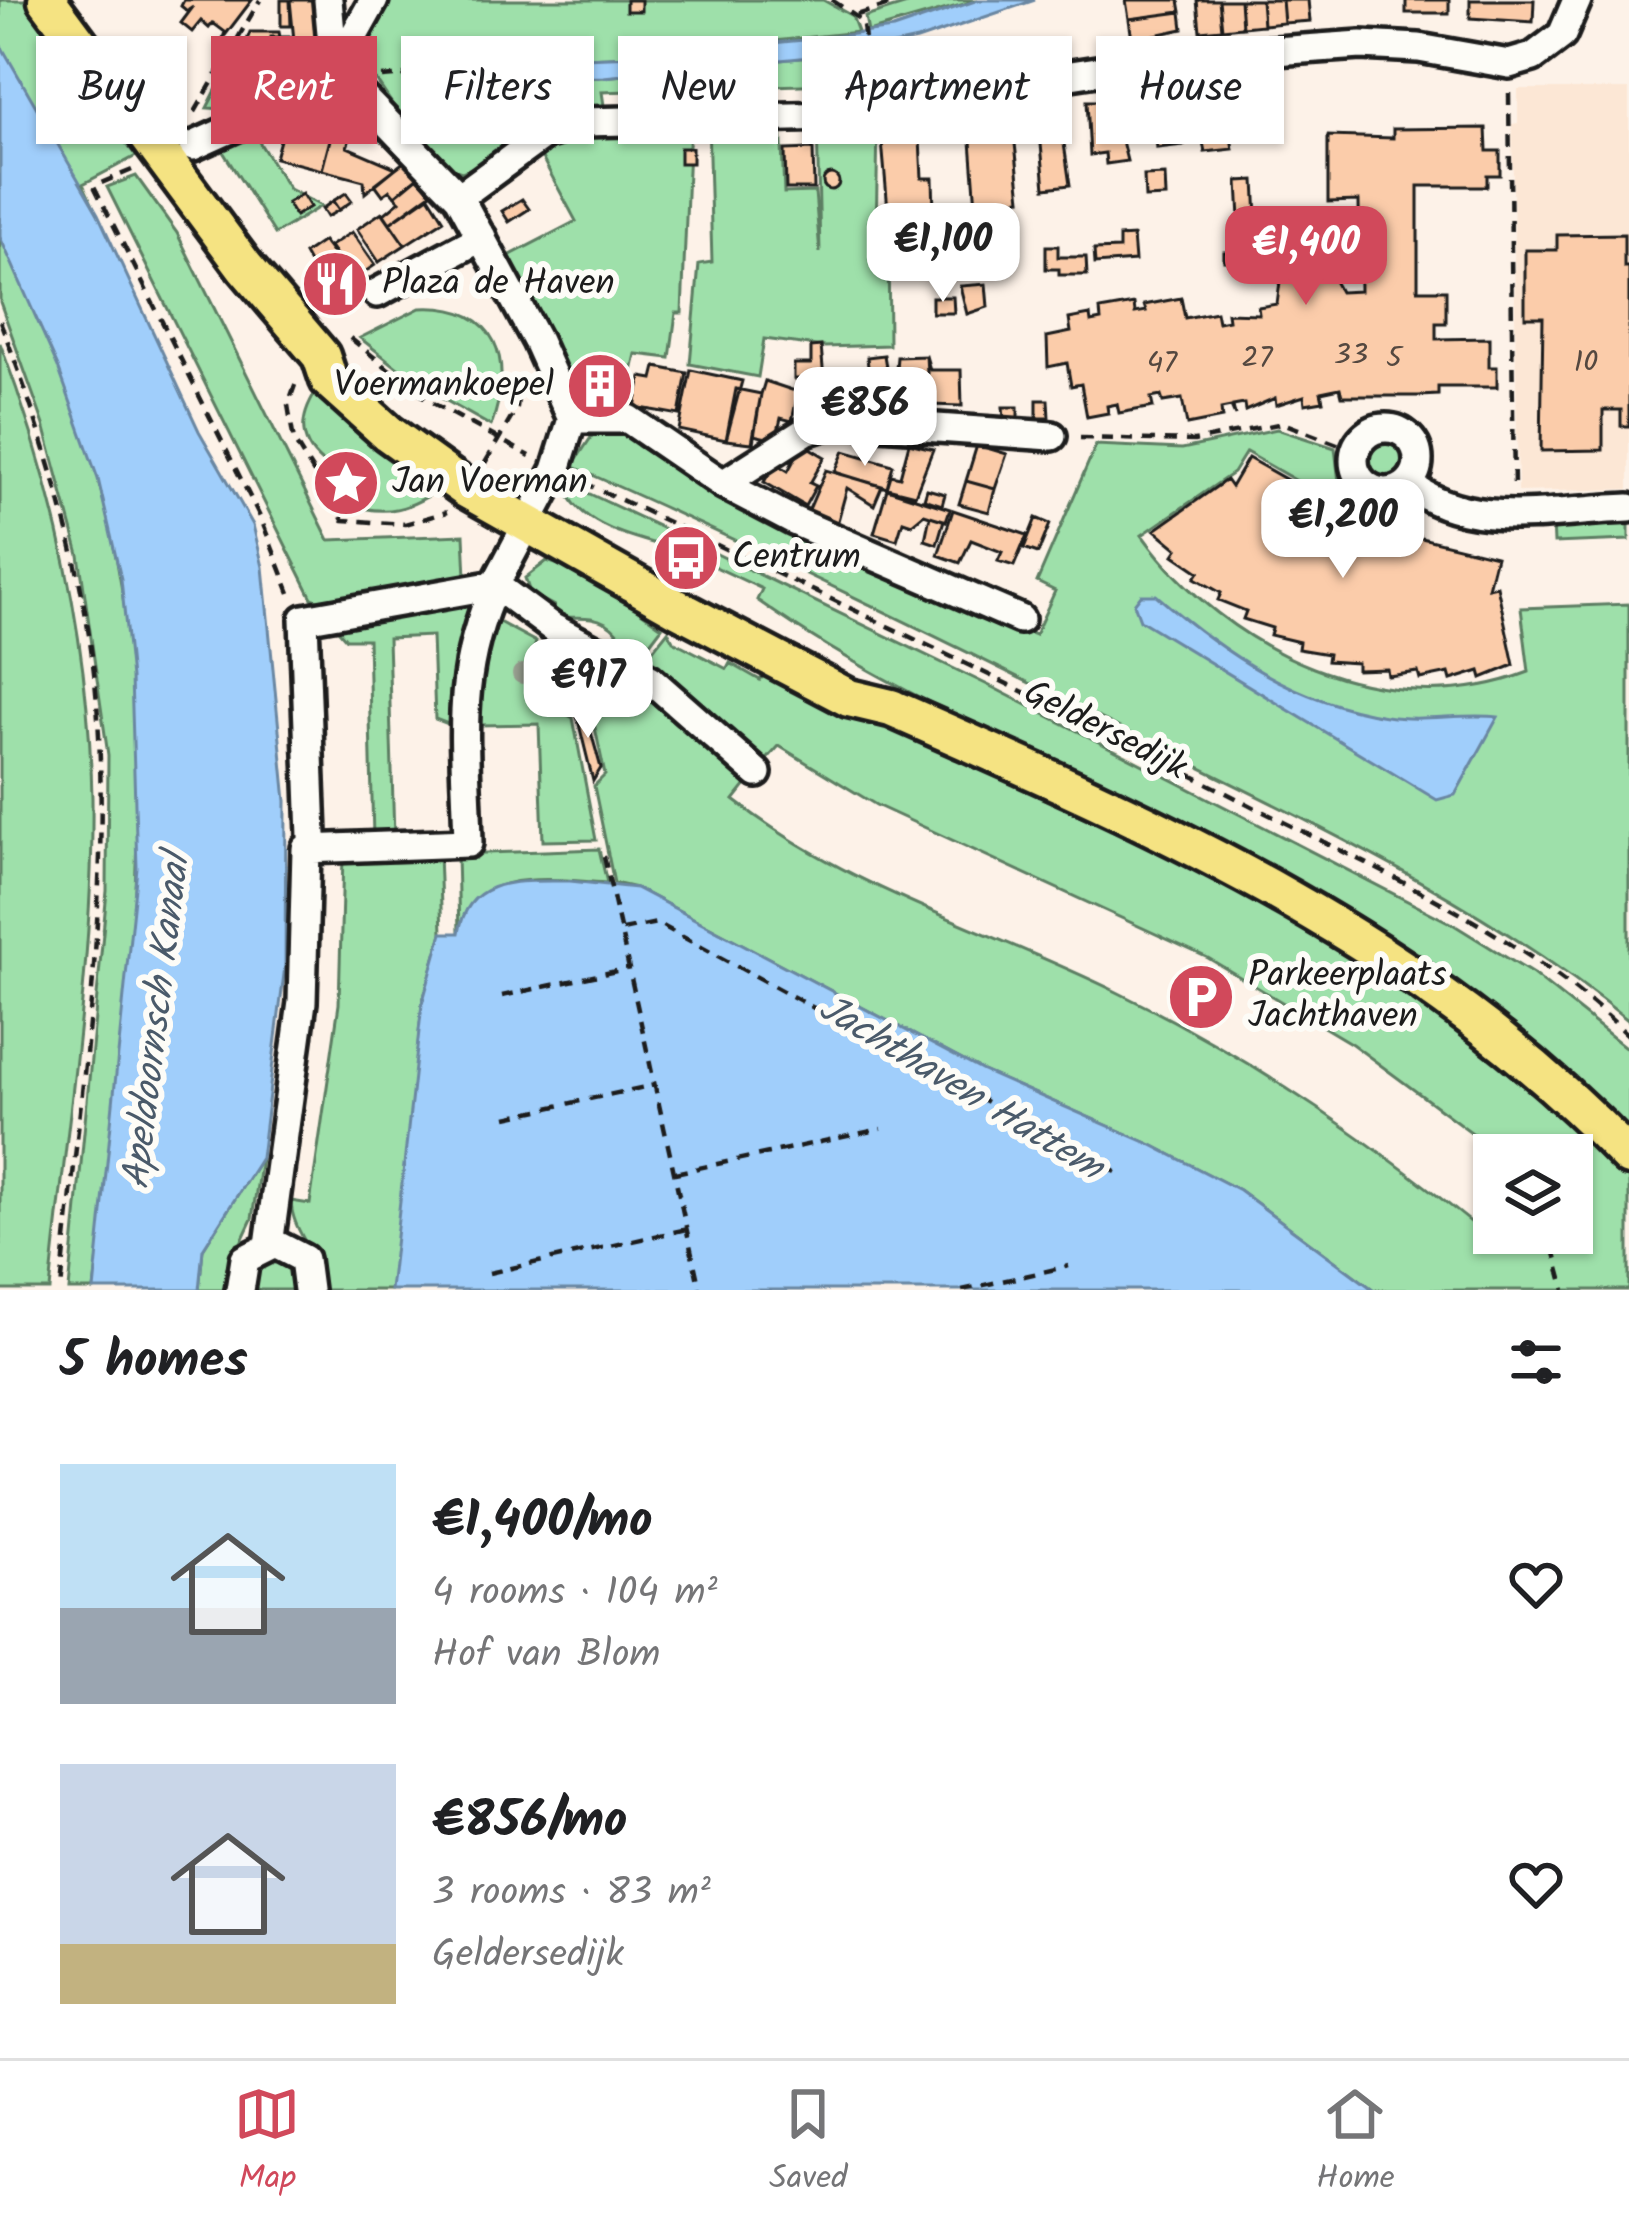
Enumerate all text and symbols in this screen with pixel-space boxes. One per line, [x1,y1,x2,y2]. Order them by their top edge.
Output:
chip: Buy [36,36,187,144]
chip: Rent [211,36,377,144]
chip: Filters [401,36,594,144]
chip: New [618,36,778,144]
chip: Apartment [802,36,1072,144]
chip: House [1096,36,1284,144]
pin: €1,100 [845,203,1041,305]
pin: €1,400 [1208,206,1404,308]
text: €1,100 [894,211,992,273]
text: €1,400 [1252,214,1360,276]
restaurant icon: Plaza de Haven [300,249,370,319]
place label: Plaza de Haven [382,256,615,313]
house number: 33 [1334,332,1368,380]
house number: 27 [1241,335,1274,383]
house number: 5 [1386,335,1404,383]
house number: 10 [1574,339,1598,387]
house number: 47 [1147,340,1178,388]
building icon: Voermankoepel [565,351,635,421]
place label: Voermankoepel [334,358,554,415]
pin: €856 [794,367,936,469]
text: €856 [821,375,909,437]
place icon: Jan Voerman [311,448,381,518]
place label: Jan Voerman [392,455,588,512]
pin: €1,200 [1245,479,1441,581]
text: €1,200 [1288,487,1398,549]
bus stop icon: Centrum [651,523,721,593]
place label: Centrum [732,530,861,587]
pin: €917 [517,639,659,741]
text: €917 [551,647,625,709]
street label: Geldersedijk [1013,665,1198,797]
water label: Apeldoornsch Kanaal [107,844,210,1193]
place label: Parkeerplaats Jachthaven [1248,948,1447,1046]
parking icon: Parkeerplaats Jachthaven [1166,962,1236,1032]
water label: Jachthaven Hattem [806,979,1117,1200]
map controls [1473,1134,1593,1254]
button: layers [1473,1134,1593,1254]
text: 5 homes [60,1322,248,1403]
icon: filters [1503,1329,1569,1395]
text: €1,400/mo [432,1482,653,1563]
icon: home [156,1512,300,1656]
icon: heart [1503,1551,1569,1617]
text: 4 rooms · 104 m² [432,1563,717,1625]
text: Hof van Blom [432,1625,660,1687]
text: €856/mo [432,1782,627,1863]
icon: home [156,1812,300,1956]
icon: heart [1503,1851,1569,1917]
text: 3 rooms · 83 m² [432,1863,711,1925]
text: Geldersedijk [432,1925,624,1987]
tab: Map [234,2081,300,2206]
tab: Saved [769,2081,848,2206]
tab: Home [1316,2081,1395,2206]

